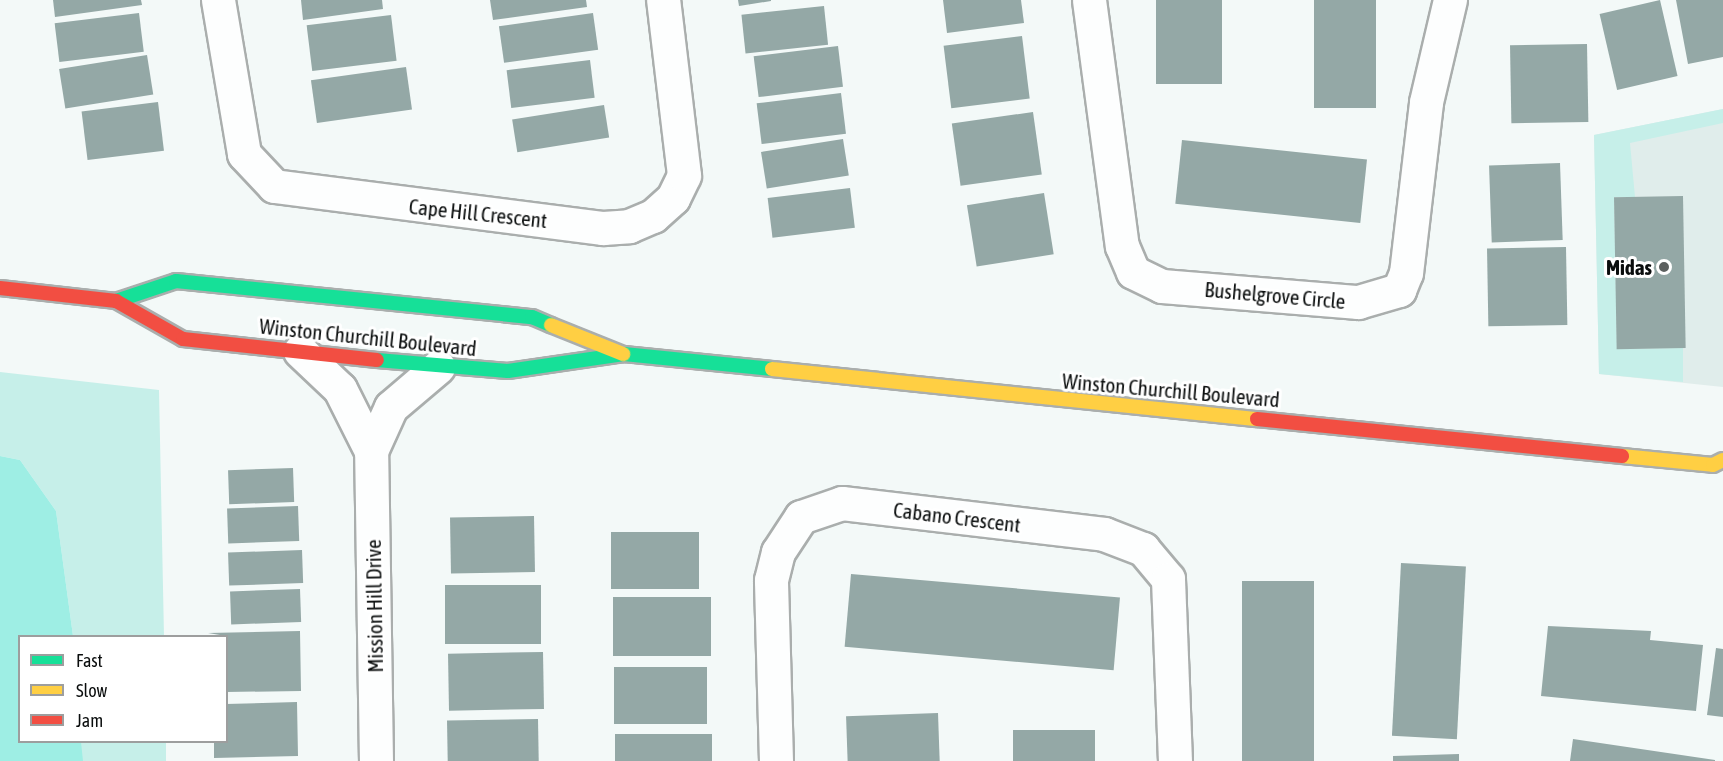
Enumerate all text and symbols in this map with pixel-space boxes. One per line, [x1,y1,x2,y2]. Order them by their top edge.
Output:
street label: Cape Hill Crescent [408,193,548,233]
place label: Midas [1606,254,1652,280]
marker: Midas [1657,260,1671,274]
street label: Bushelgrove Circle [1203,276,1347,314]
street label: Winston Churchill Boulevard [258,313,478,361]
street label: Winston Churchill Boulevard [1061,368,1281,412]
street label: Cabano Crescent [892,497,1022,537]
street label: Mission Hill Drive [360,539,388,673]
legend [18,635,228,743]
text: Fast [76,650,103,671]
text: Slow [76,680,107,701]
text: Jam [76,710,103,731]

